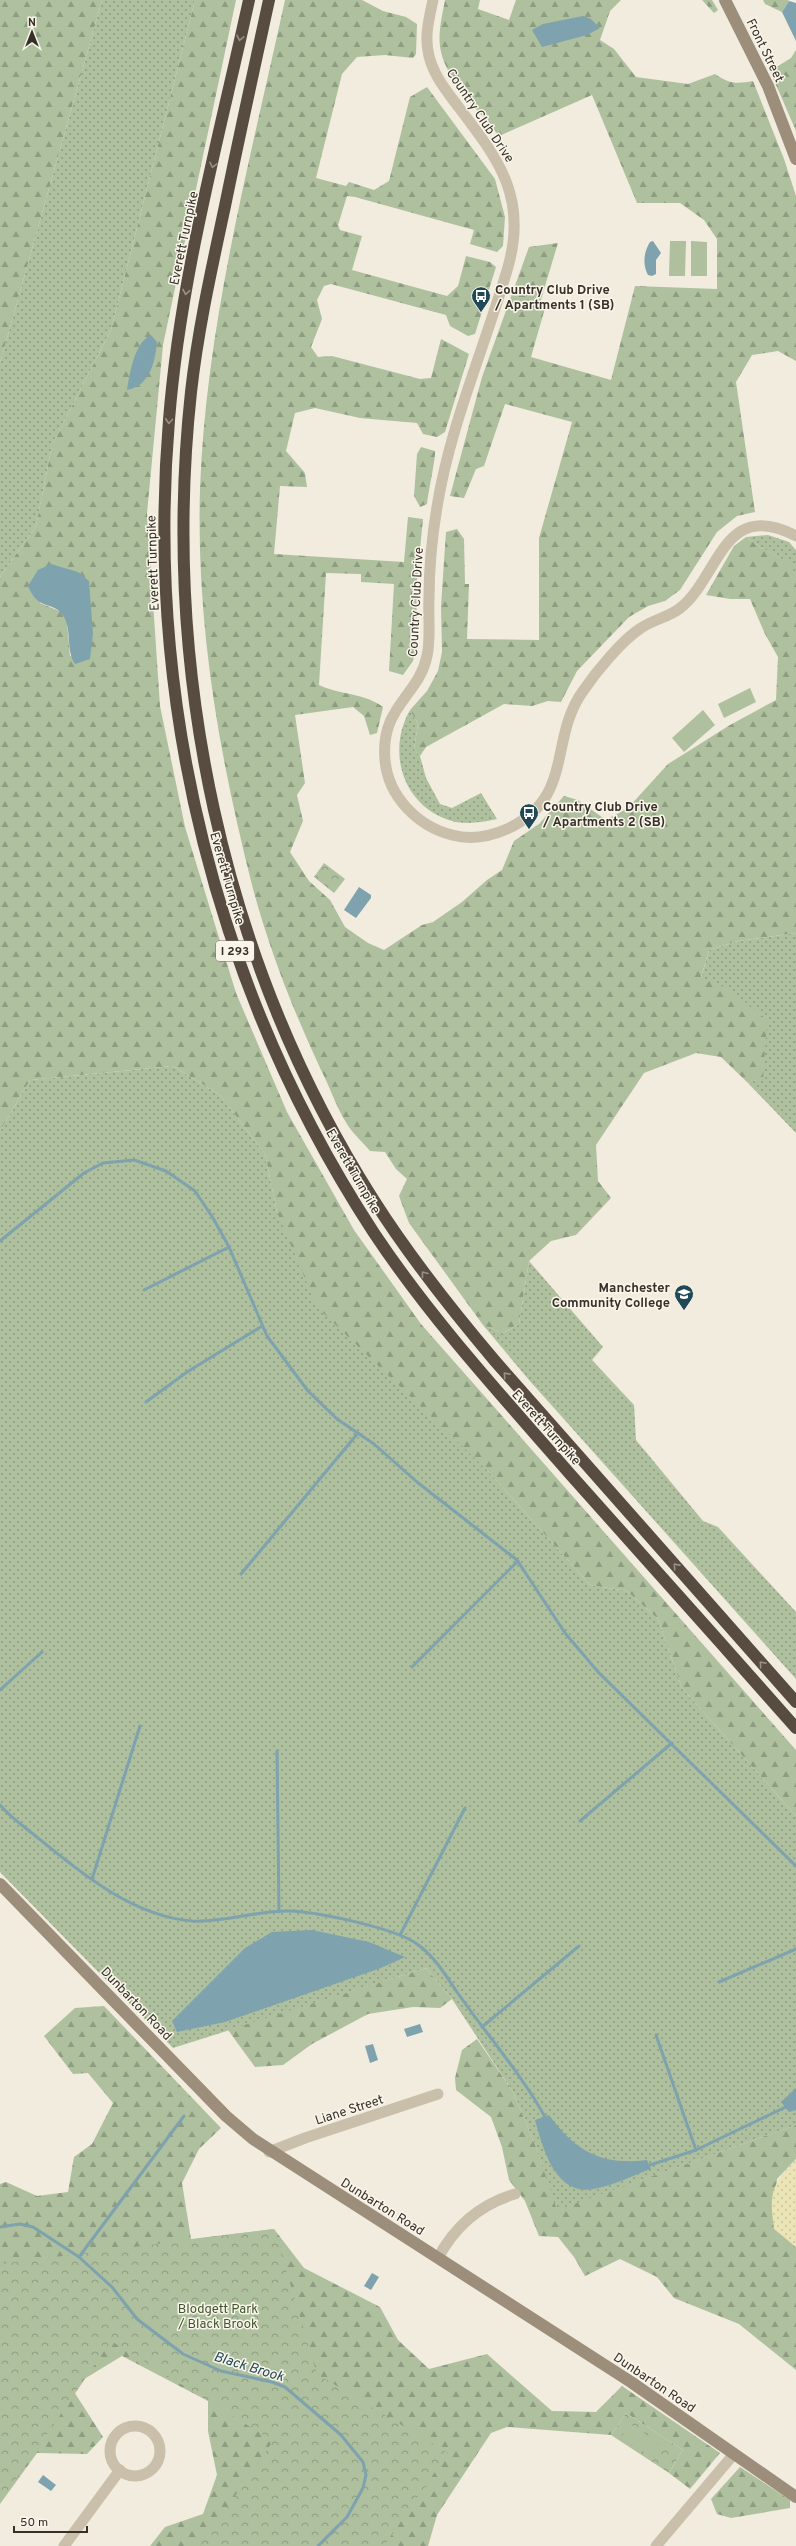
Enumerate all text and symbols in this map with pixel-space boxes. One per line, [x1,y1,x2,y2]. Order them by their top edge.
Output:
north arrow [12,12,52,52]
text: N [28,16,36,30]
street label: Front Street [742,16,787,86]
one-way arrow [237,35,245,41]
street label: Country Club Drive [442,66,517,166]
one-way arrow [209,162,217,168]
street label: Everett Turnpike [167,190,203,287]
place label: Country Club Drive / Apartments 1 (SB) [494,283,614,314]
bus stop icon: Country Club Drive / Apartments 1 (SB) [470,285,492,313]
one-way arrow [182,289,191,295]
one-way arrow [164,418,173,424]
street label: Everett Turnpike [144,515,164,611]
street label: Country Club Drive [406,547,428,657]
place label: Country Club Drive / Apartments 2 (SB) [542,800,665,831]
bus stop icon: Country Club Drive / Apartments 2 (SB) [518,802,540,830]
street label: Everett Turnpike [205,830,247,927]
road number: I 293 [216,941,254,961]
street label: Everett Turnpike [321,1127,383,1217]
one-way arrow [421,1271,429,1278]
place label: Manchester Community College [552,1281,671,1312]
school or university icon: Manchester Community College [673,1283,695,1311]
one-way arrow [504,1372,511,1379]
street label: Everett Turnpike [508,1387,583,1469]
one-way arrow [674,1564,681,1571]
one-way arrow [760,1661,767,1668]
street label: Dunbarton Road [97,1964,175,2044]
street label: Liane Street [313,2092,386,2129]
street label: Dunbarton Road [337,2176,427,2240]
park label: Blodgett Park / Black Brook [177,2302,258,2333]
water label: Black Brook [211,2349,287,2386]
street label: Dunbarton Road [610,2350,698,2417]
scale bar [14,2508,87,2534]
text: 50 m [20,2515,48,2531]

